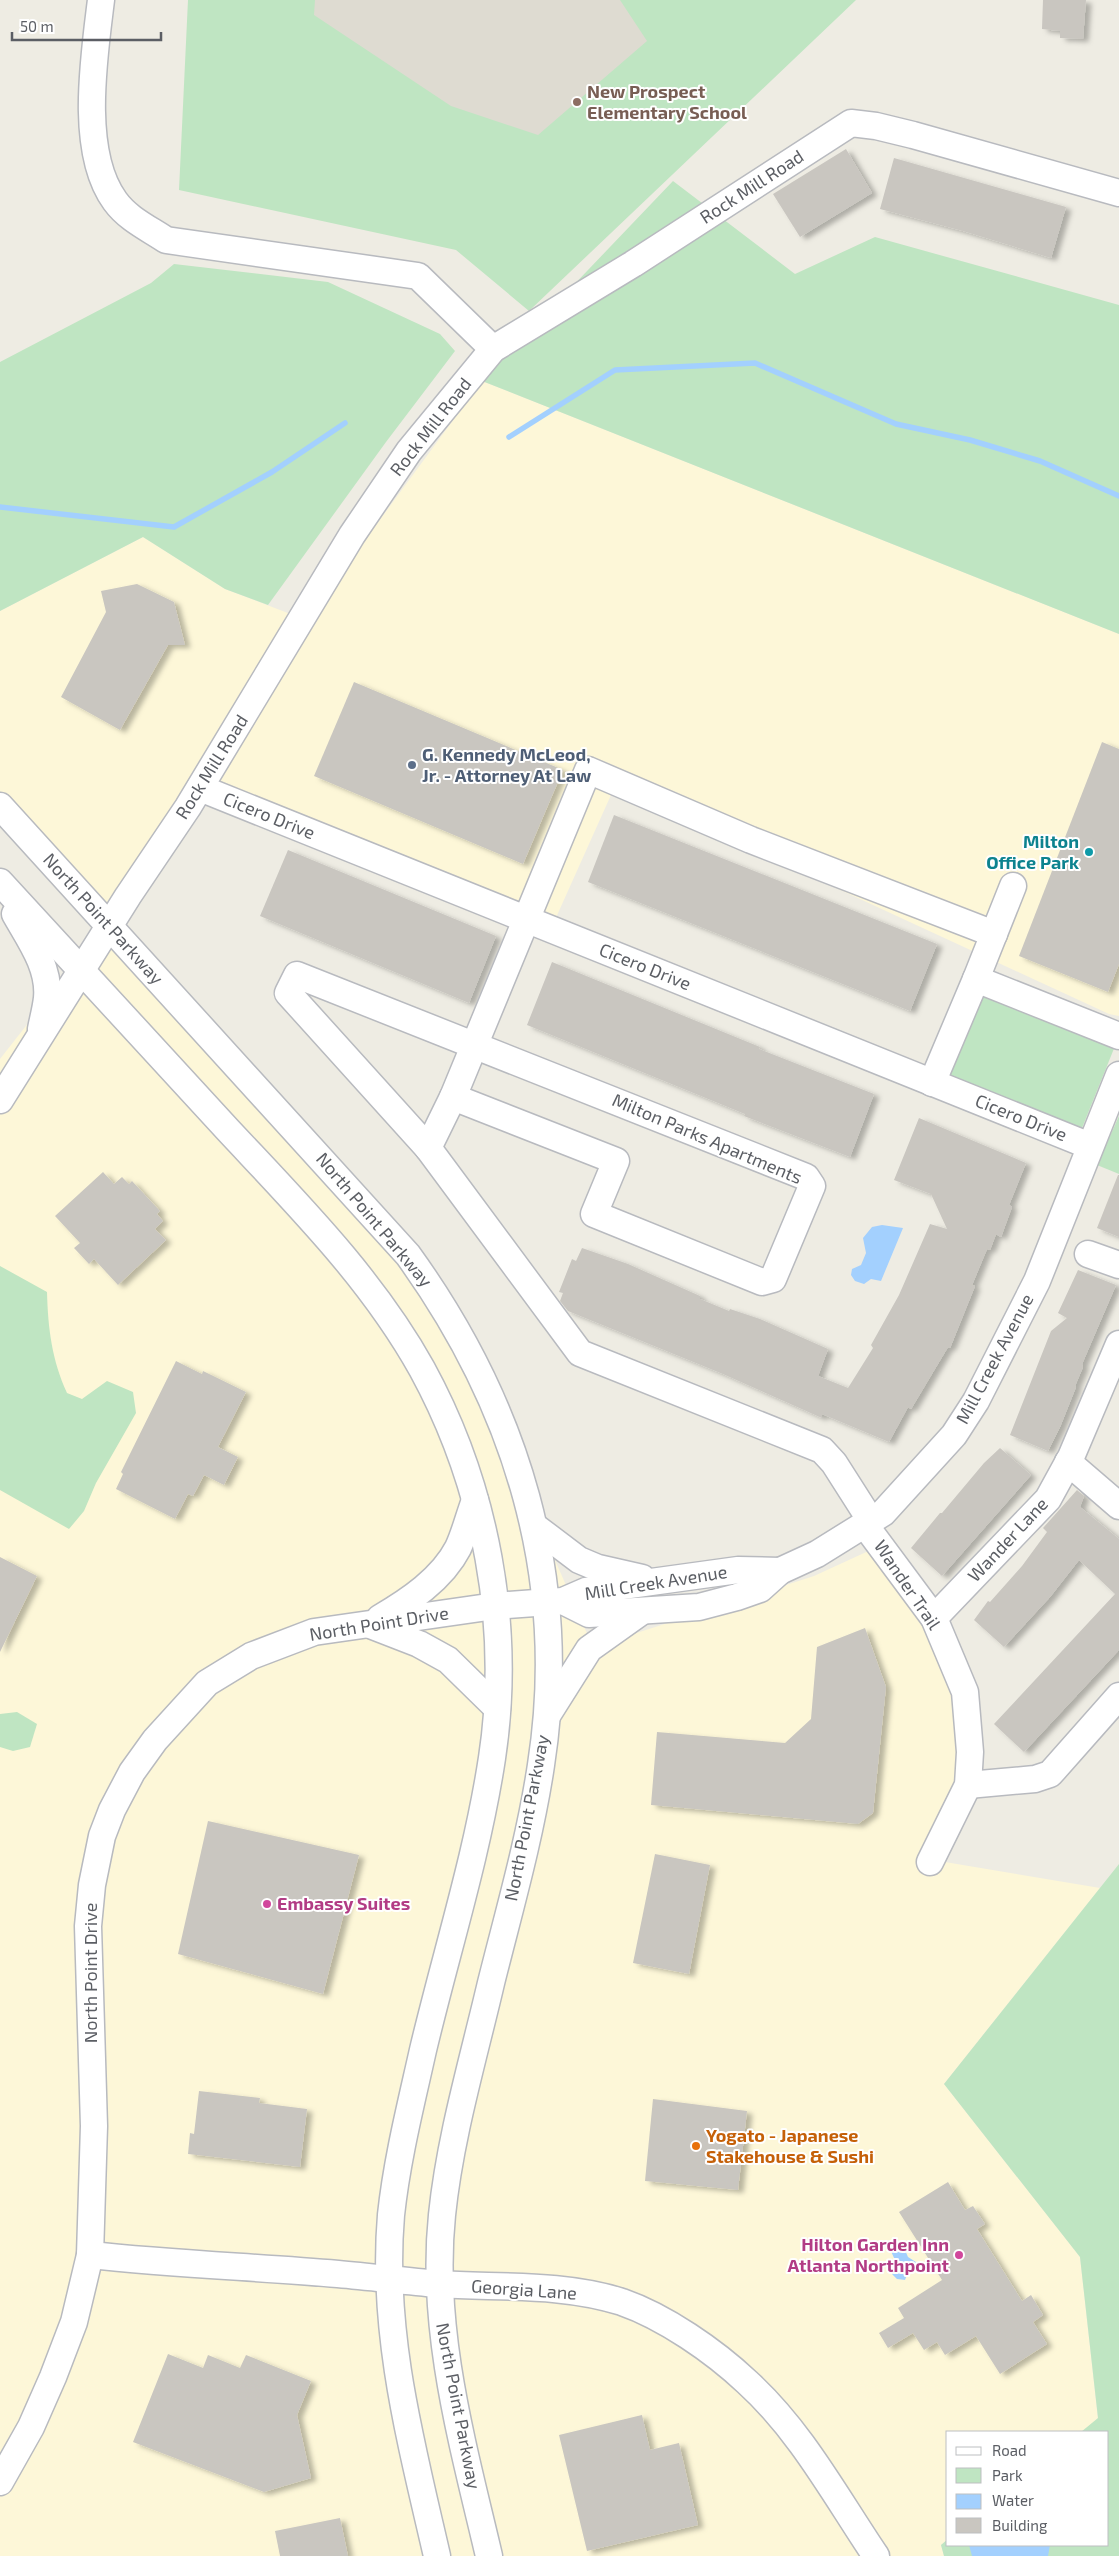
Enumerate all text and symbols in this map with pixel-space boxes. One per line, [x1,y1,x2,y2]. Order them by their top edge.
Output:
scale bar [12,10,161,42]
text: 50 m [20,17,54,35]
place label: New Prospect Elementary School [587,80,747,123]
marker: New Prospect Elementary School [571,96,583,108]
street label: Rock Mill Road [696,145,807,228]
street label: Rock Mill Road [385,373,476,480]
street label: Rock Mill Road [170,710,252,823]
place label: G. Kennedy McLeod, Jr. - Attorney At Law [422,743,592,786]
marker: G. Kennedy McLeod, Jr. - Attorney At Law [406,759,418,771]
street label: Cicero Drive [220,787,318,843]
place label: Milton Office Park [986,830,1079,873]
marker: Milton Office Park [1083,846,1095,858]
street label: North Point Parkway [39,848,169,989]
street label: Cicero Drive [596,938,694,994]
street label: Milton Parks Apartments [609,1088,806,1188]
street label: Cicero Drive [972,1089,1070,1145]
street label: North Point Parkway [312,1148,438,1292]
street label: Mill Creek Avenue [951,1290,1038,1427]
street label: Wander Lane [963,1493,1052,1586]
street label: Wander Trail [870,1535,946,1634]
street label: Mill Creek Avenue [583,1560,729,1604]
street label: North Point Drive [308,1601,450,1645]
street label: North Point Parkway [499,1732,553,1903]
place label: Embassy Suites [277,1892,410,1914]
marker: Embassy Suites [261,1898,273,1910]
street label: North Point Drive [79,1903,101,2043]
place label: Yogato - Japanese Stakehouse & Sushi [706,2124,874,2167]
marker: Yogato - Japanese Stakehouse & Sushi [690,2140,702,2152]
place label: Hilton Garden Inn Atlanta Northpoint [788,2233,950,2276]
marker: Hilton Garden Inn Atlanta Northpoint [953,2249,965,2261]
street label: Georgia Lane [470,2274,578,2304]
street label: North Point Parkway [432,2321,486,2491]
legend [946,2431,1109,2546]
text: Road [992,2441,1027,2459]
text: Park [992,2466,1023,2484]
text: Water [992,2491,1034,2509]
text: Building [992,2516,1048,2534]

